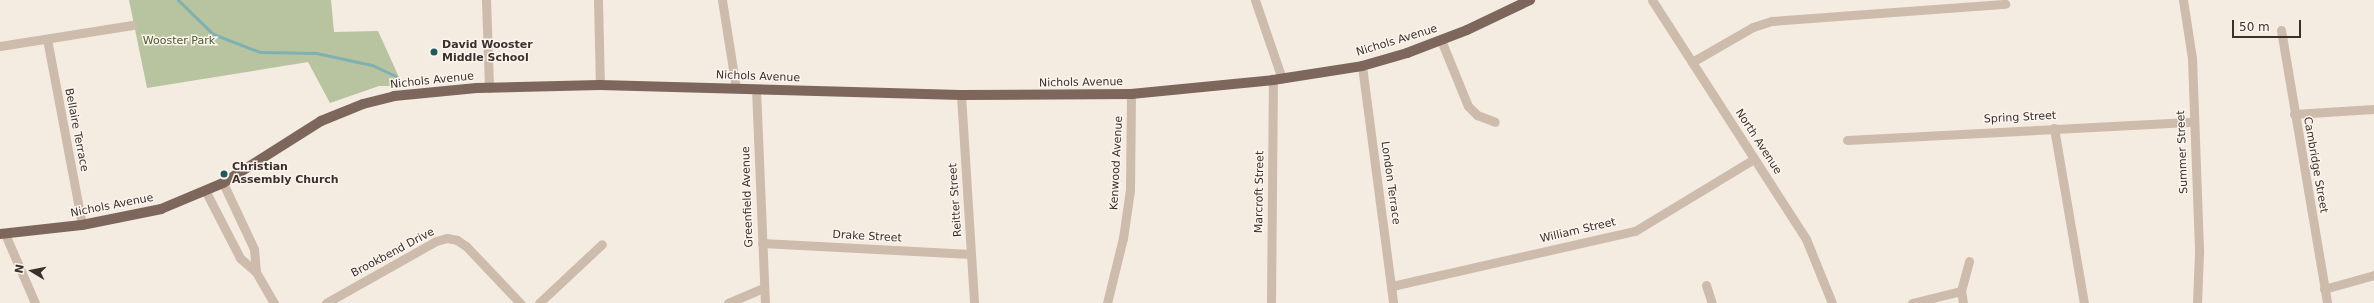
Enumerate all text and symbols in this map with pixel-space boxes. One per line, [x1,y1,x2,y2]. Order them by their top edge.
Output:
scale bar [2234,12,2303,38]
text: 50 m [2239,20,2270,34]
street label: Nichols Avenue [1355,22,1439,60]
park label: Wooster Park [143,34,215,48]
place label: David Wooster Middle School [442,39,533,65]
marker: David Wooster Middle School [429,47,439,57]
street label: Nichols Avenue [716,69,800,85]
street label: Nichols Avenue [389,70,475,92]
street label: Nichols Avenue [1039,76,1123,90]
street label: Bellaire Terrace [61,87,91,173]
street label: North Avenue [1732,107,1784,177]
street label: Spring Street [1983,110,2057,126]
street label: Summer Street [2175,110,2191,194]
street label: Kenwood Avenue [1108,116,1126,210]
street label: Cambridge Street [2300,116,2330,214]
street label: London Terrace [1378,141,1402,225]
street label: Greenfield Avenue [740,146,756,248]
street label: Marcroft Street [1253,151,1267,233]
place label: Christian Assembly Church [232,161,339,187]
street label: Reitter Street [947,163,965,237]
marker: Christian Assembly Church [219,169,229,179]
street label: Nichols Avenue [69,191,155,221]
street label: William Street [1539,216,1617,246]
street label: Brookbend Drive [349,226,437,280]
street label: Drake Street [832,229,902,245]
north arrow [12,251,52,291]
text: N [12,263,27,274]

